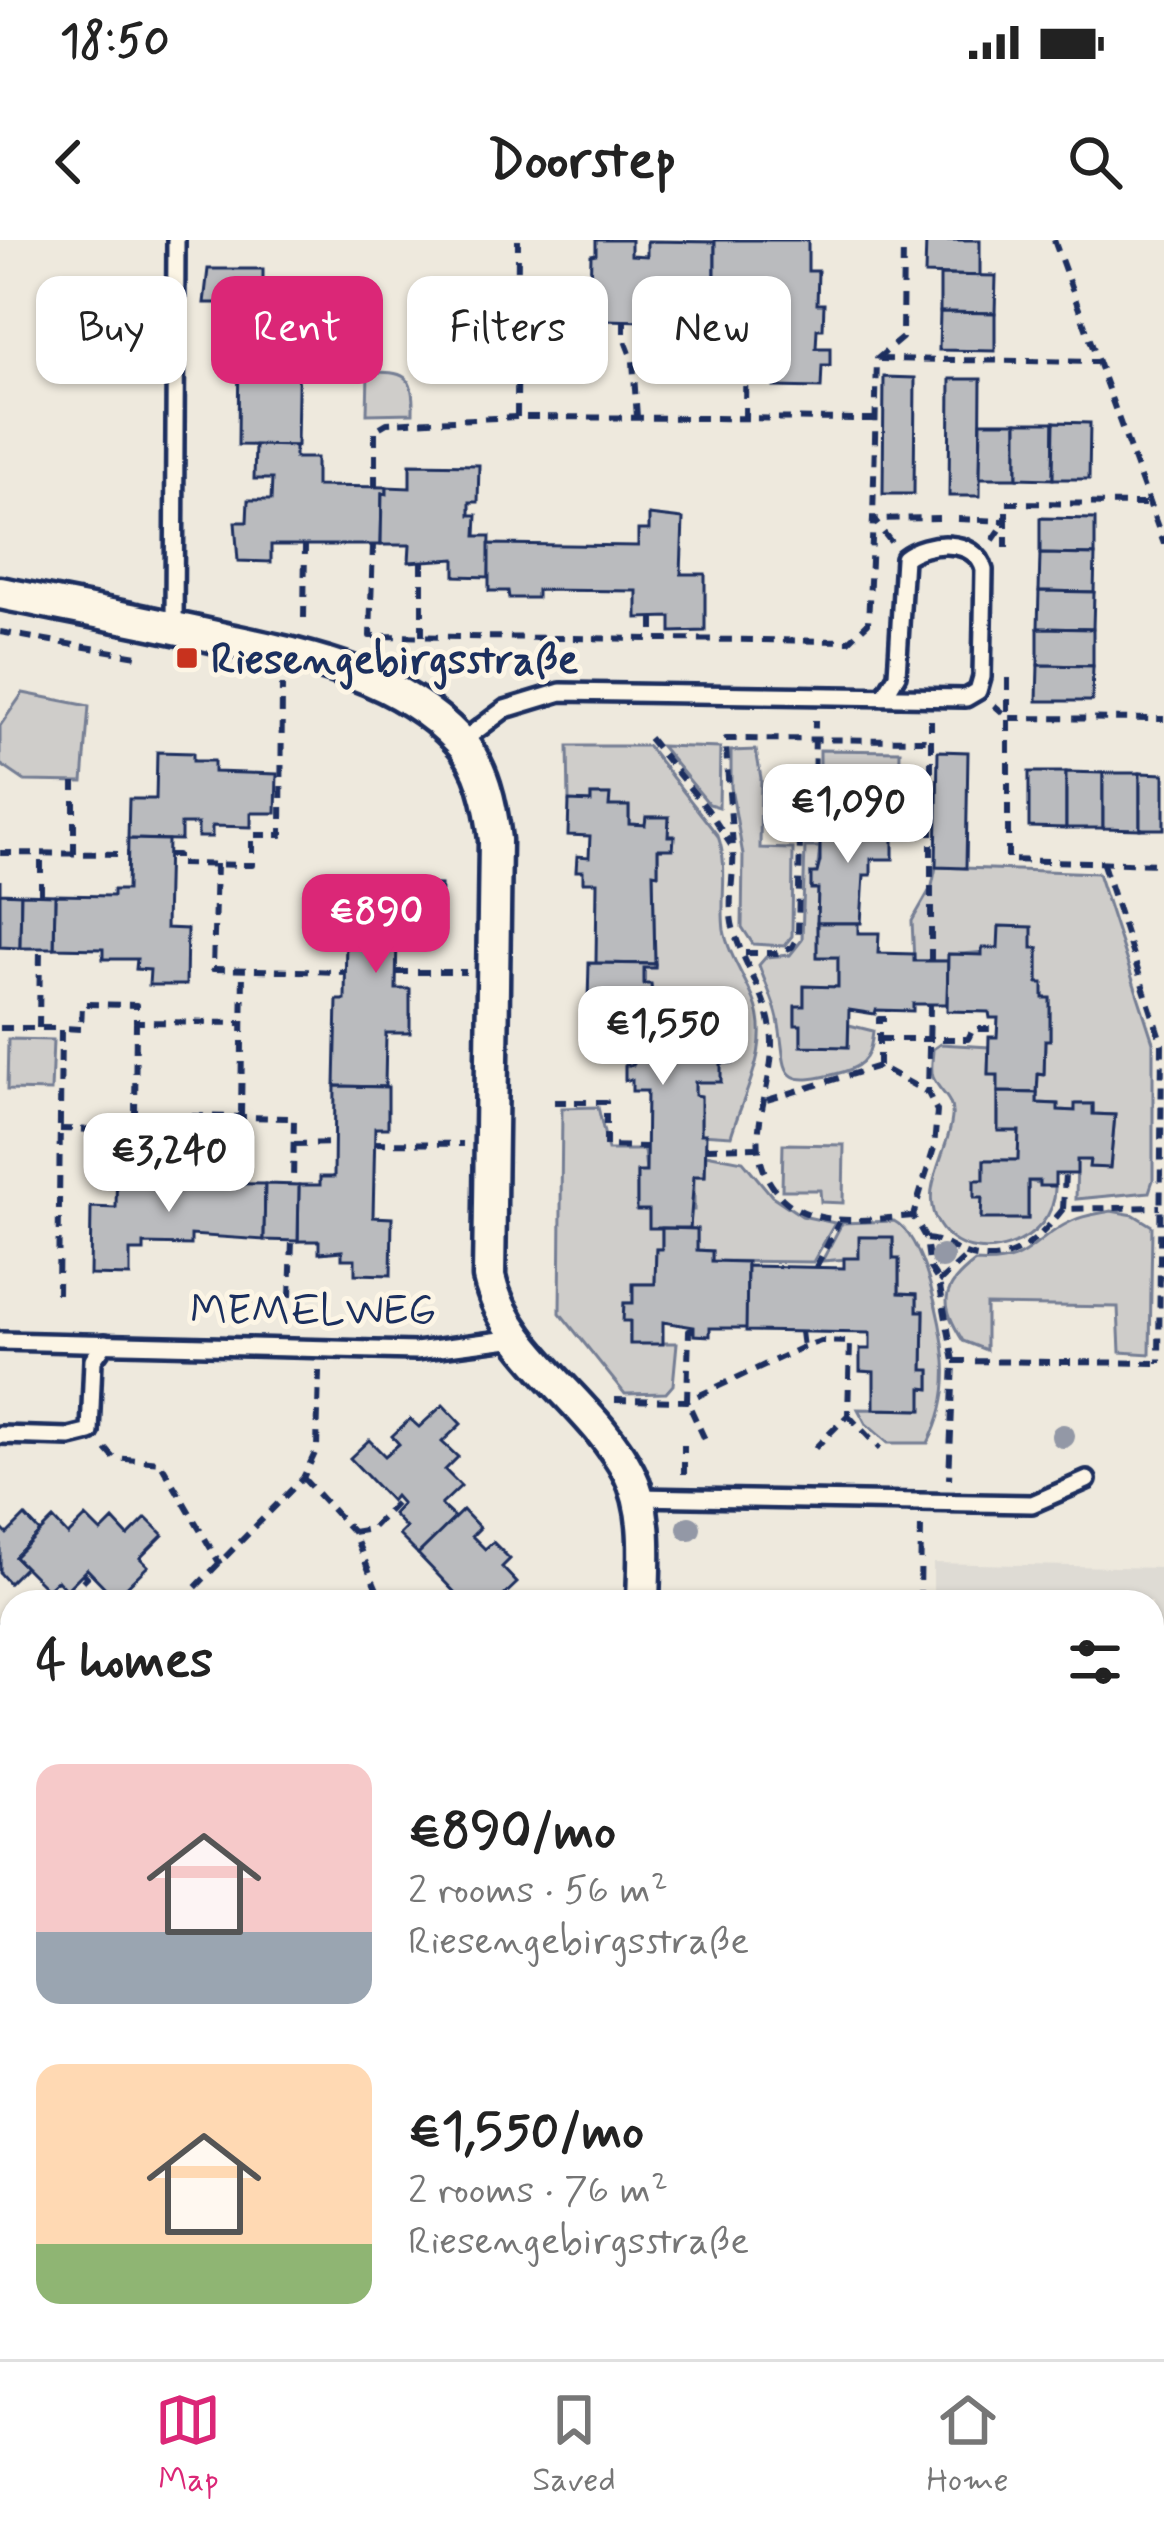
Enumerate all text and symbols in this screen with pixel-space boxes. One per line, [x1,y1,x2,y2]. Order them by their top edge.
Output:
text: 18:50 [60,13,170,72]
text: Doorstep [488,127,676,198]
icon: back [36,129,102,195]
icon: search [1062,129,1128,195]
chip: Buy [36,276,187,384]
chip: Rent [211,276,383,384]
chip: Filters [407,276,608,384]
chip: New [632,276,791,384]
place label: Riesengebirgsstraße [211,634,579,690]
marker: Riesengebirgsstraße [174,645,200,671]
pin: €1,090 [750,764,946,866]
text: €1,090 [790,777,906,828]
pin: €890 [305,874,447,976]
text: €890 [329,887,423,938]
pin: €1,550 [565,986,761,1088]
text: €1,550 [605,999,721,1050]
pin: €3,240 [71,1113,267,1215]
text: €3,240 [110,1126,228,1177]
street label: MEMELWEG [190,1285,436,1340]
text: 4 homes [36,1629,213,1695]
icon: filters [1062,1629,1128,1695]
text: €890/mo [408,1800,616,1866]
icon: home [132,1812,276,1956]
text: 2 rooms · 56 m² [408,1866,668,1917]
text: Riesengebirgsstraße [408,1917,749,1968]
text: €1,550/mo [408,2100,644,2166]
icon: home [132,2112,276,2256]
text: 2 rooms · 76 m² [408,2166,668,2217]
text: Riesengebirgsstraße [408,2217,749,2268]
tab: Map [155,2387,221,2503]
tab: Saved [532,2387,616,2503]
tab: Home [927,2387,1009,2503]

